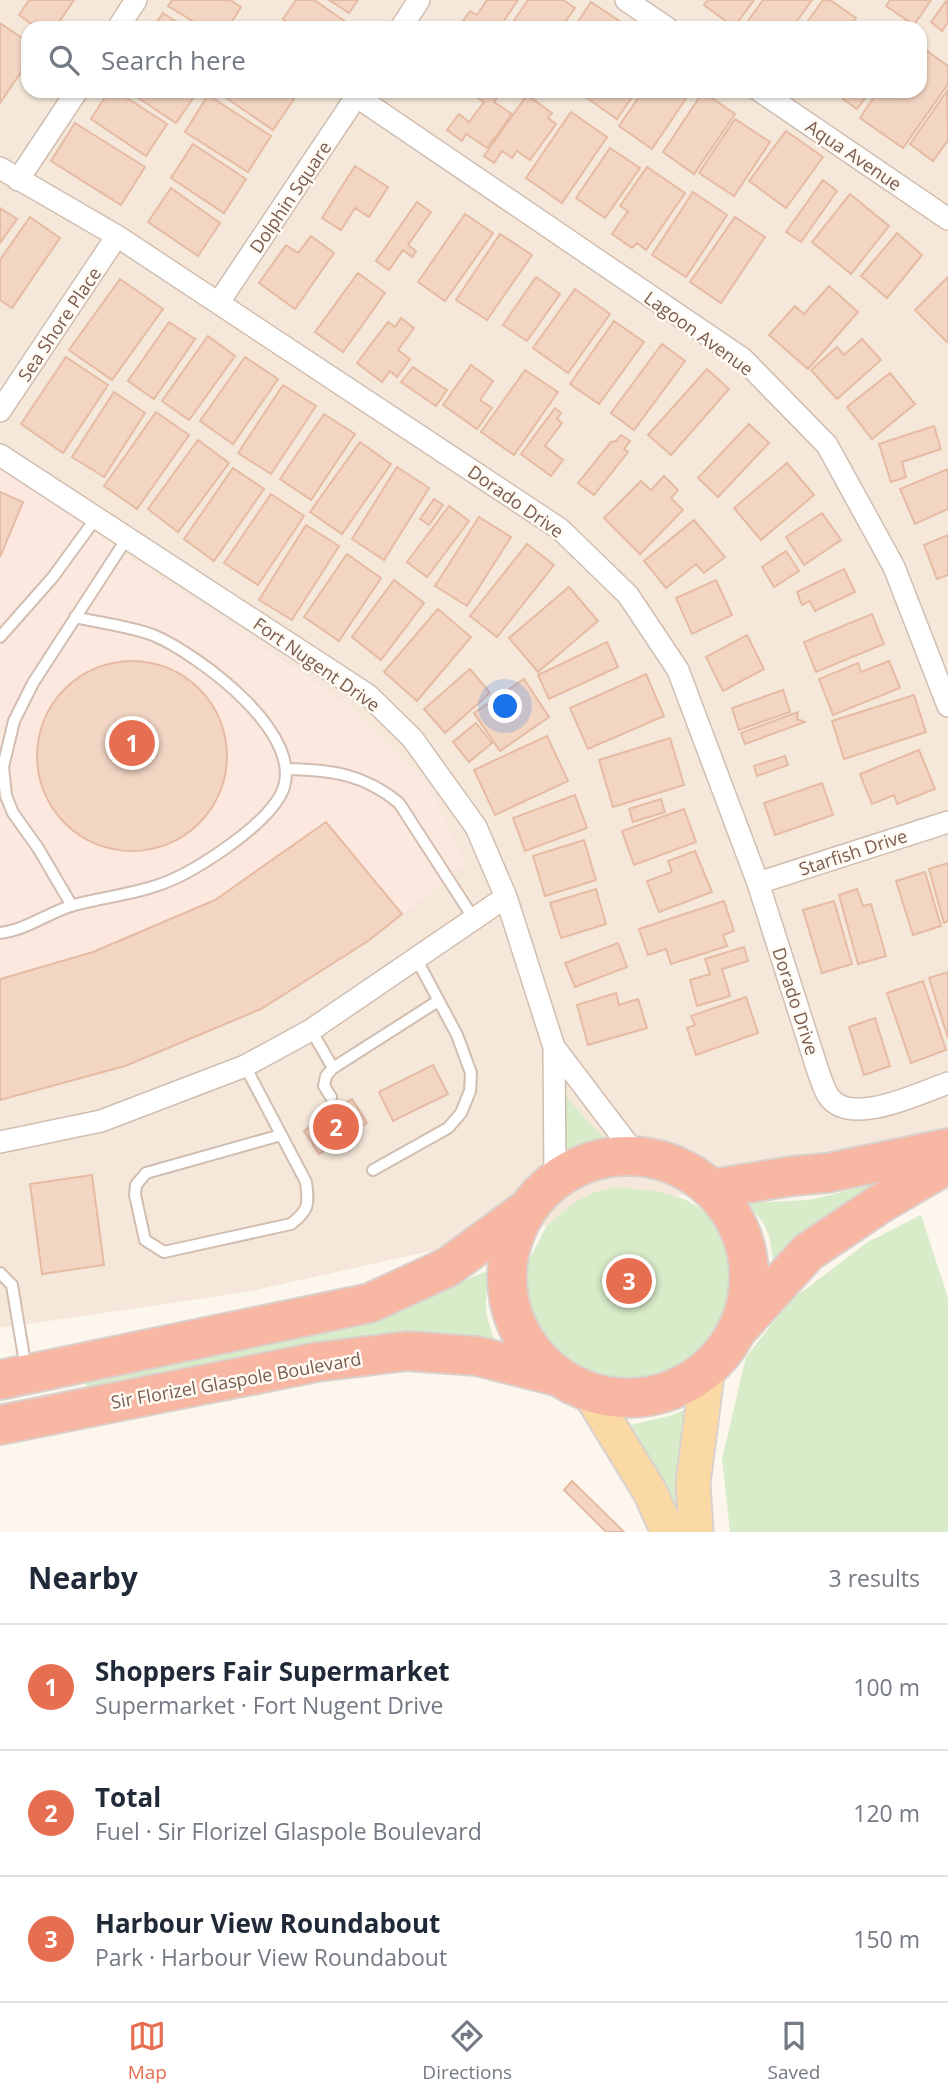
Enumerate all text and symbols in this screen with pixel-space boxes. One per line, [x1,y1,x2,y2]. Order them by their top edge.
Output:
search box [21,21,927,98]
icon: search [45,41,83,79]
text: Search here [101,42,246,78]
street label: Aqua Avenue [801,114,907,196]
street label: Dolphin Square [244,136,336,258]
street label: Sea Shore Place [12,262,106,386]
street label: Lagoon Avenue [640,285,758,381]
street label: Dorado Drive [463,459,569,543]
street label: Fort Nugent Drive [249,611,385,717]
your location [488,689,522,723]
pin: 1 [109,717,155,769]
street label: Starfish Drive [796,823,910,881]
street label: Dorado Drive [767,944,825,1058]
pin: 2 [313,1101,359,1153]
pin: 3 [606,1255,652,1307]
street label: Sir Florizel Glaspole Boulevard [109,1346,363,1414]
text: Nearby [28,1557,138,1598]
text: 3 results [829,1562,920,1594]
text: Shoppers Fair Supermarket [95,1653,450,1689]
text: 1 [44,1671,58,1703]
text: 100 m [853,1671,920,1703]
text: Supermarket · Fort Nugent Drive [95,1689,443,1721]
text: Total [95,1779,161,1815]
text: 2 [44,1797,58,1829]
text: 120 m [853,1797,920,1829]
text: Fuel · Sir Florizel Glaspole Boulevard [95,1815,482,1847]
text: Harbour View Roundabout [95,1905,440,1941]
text: 3 [44,1923,58,1955]
text: 150 m [853,1923,920,1955]
text: Park · Harbour View Roundabout [95,1941,447,1973]
tab: Map [128,2017,167,2085]
tab: Directions [422,2017,512,2085]
tab: Saved [768,2017,820,2085]

